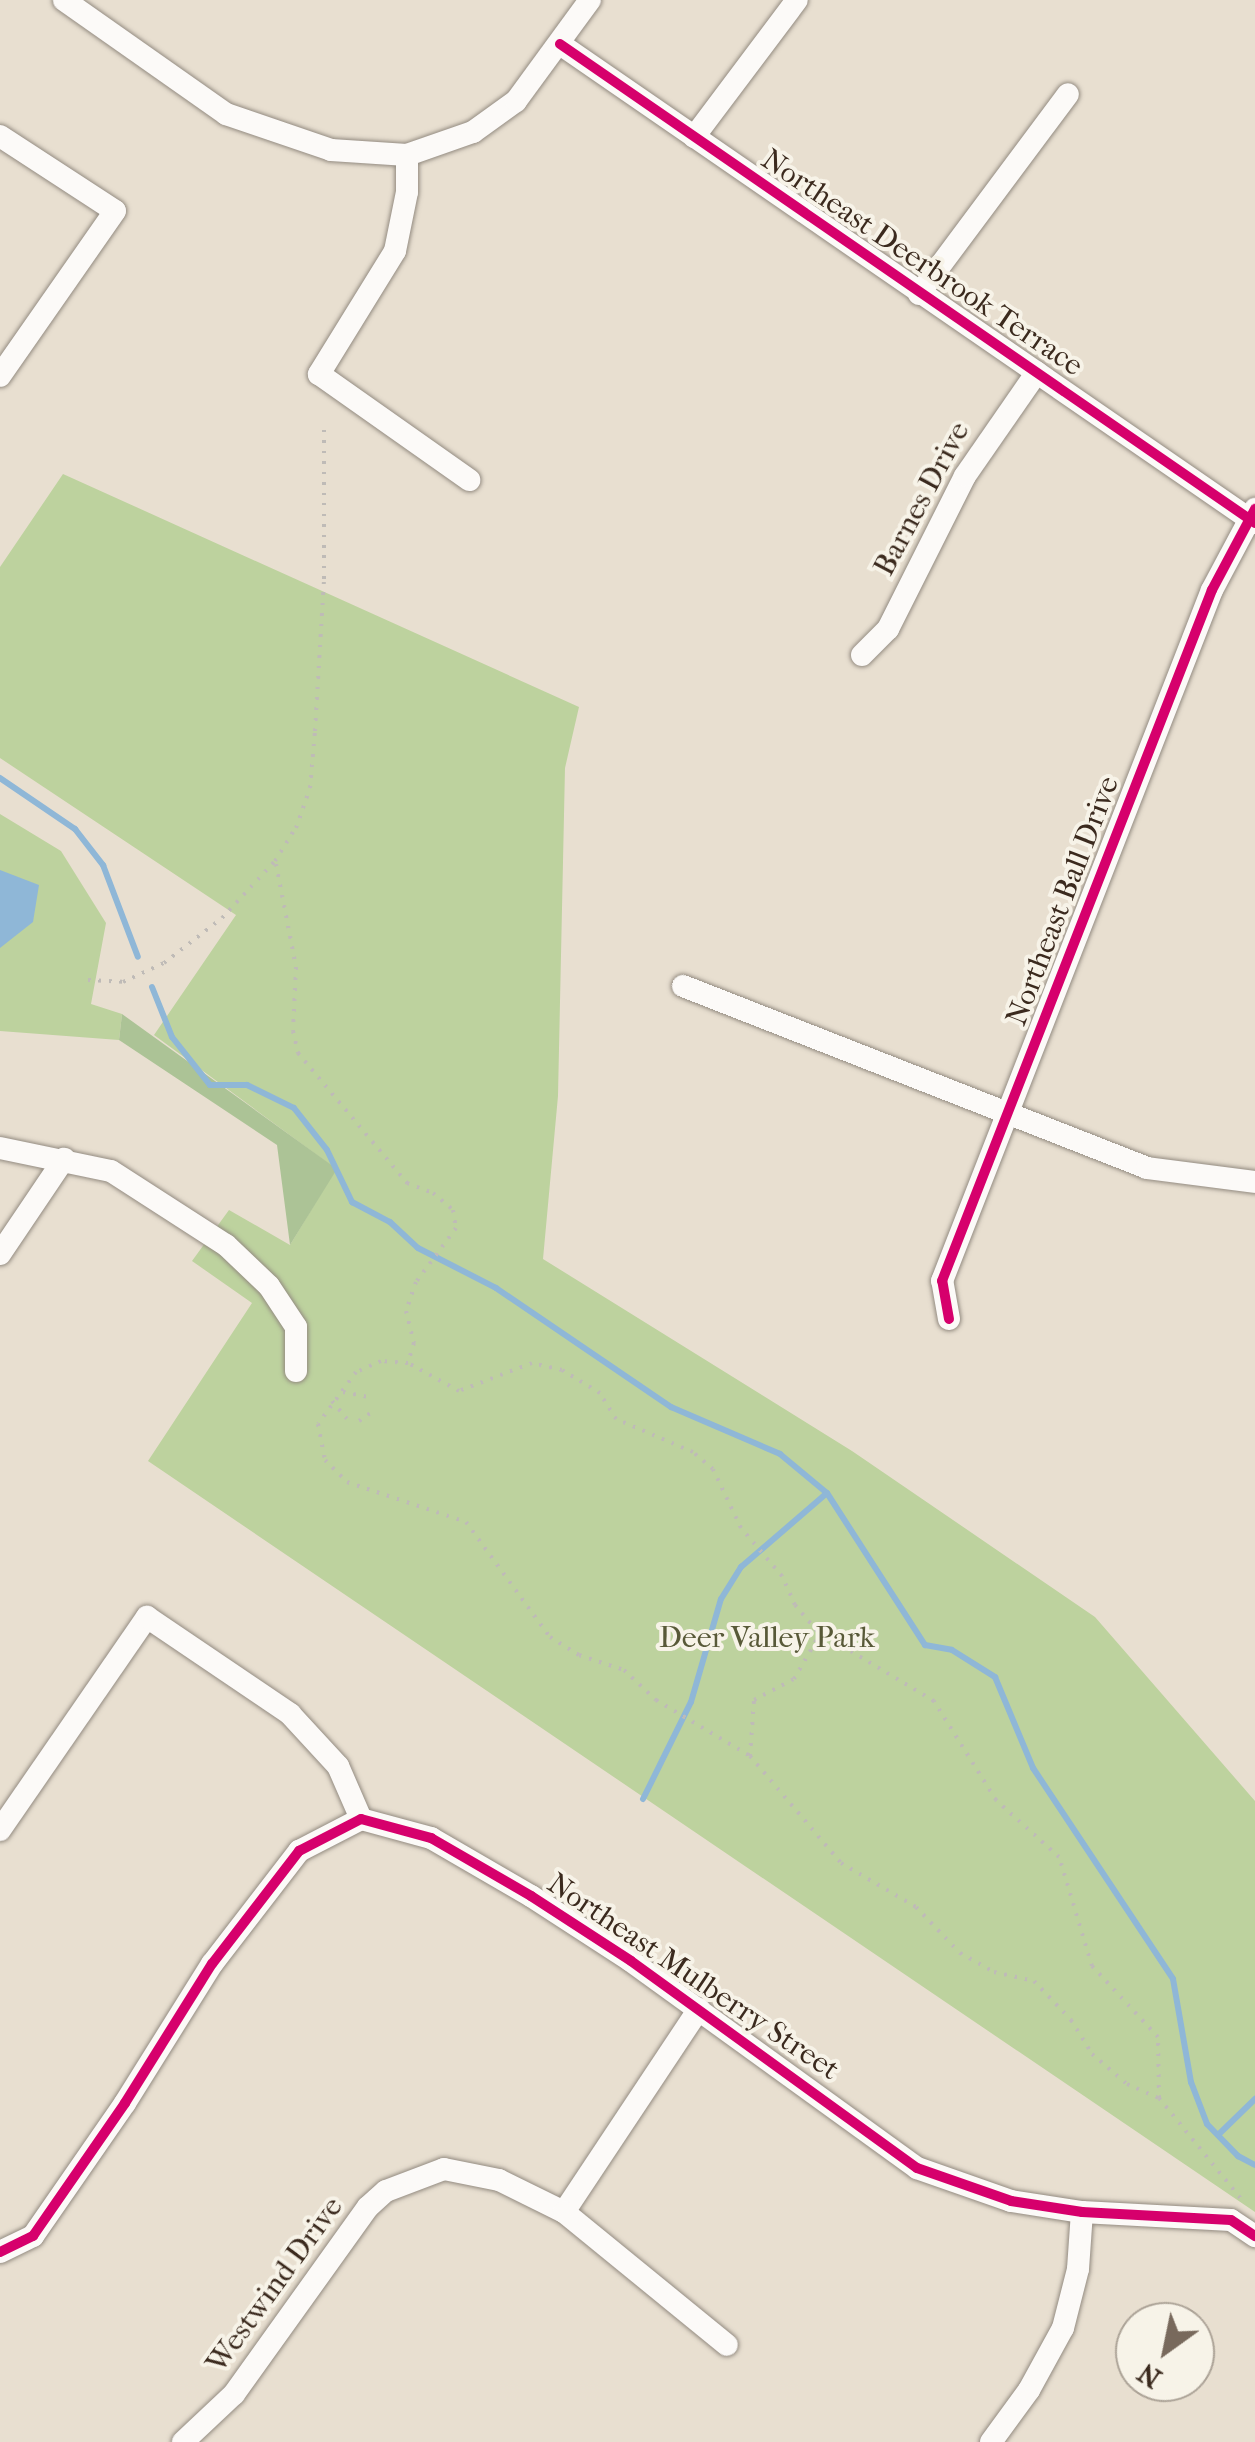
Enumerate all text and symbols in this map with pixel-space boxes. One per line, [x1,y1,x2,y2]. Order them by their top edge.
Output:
street label: Northeast Deerbrook Terrace [754,142,1090,384]
street label: Barnes Drive [866,416,978,582]
street label: Northeast Ball Drive [999,771,1127,1031]
park label: Deer Valley Park [659,1620,875,1656]
street label: Northeast Mulberry Street [540,1866,846,2088]
street label: Westwind Drive [199,2190,351,2380]
north arrow [1115,2302,1215,2402]
text: N [1132,2356,1167,2396]

